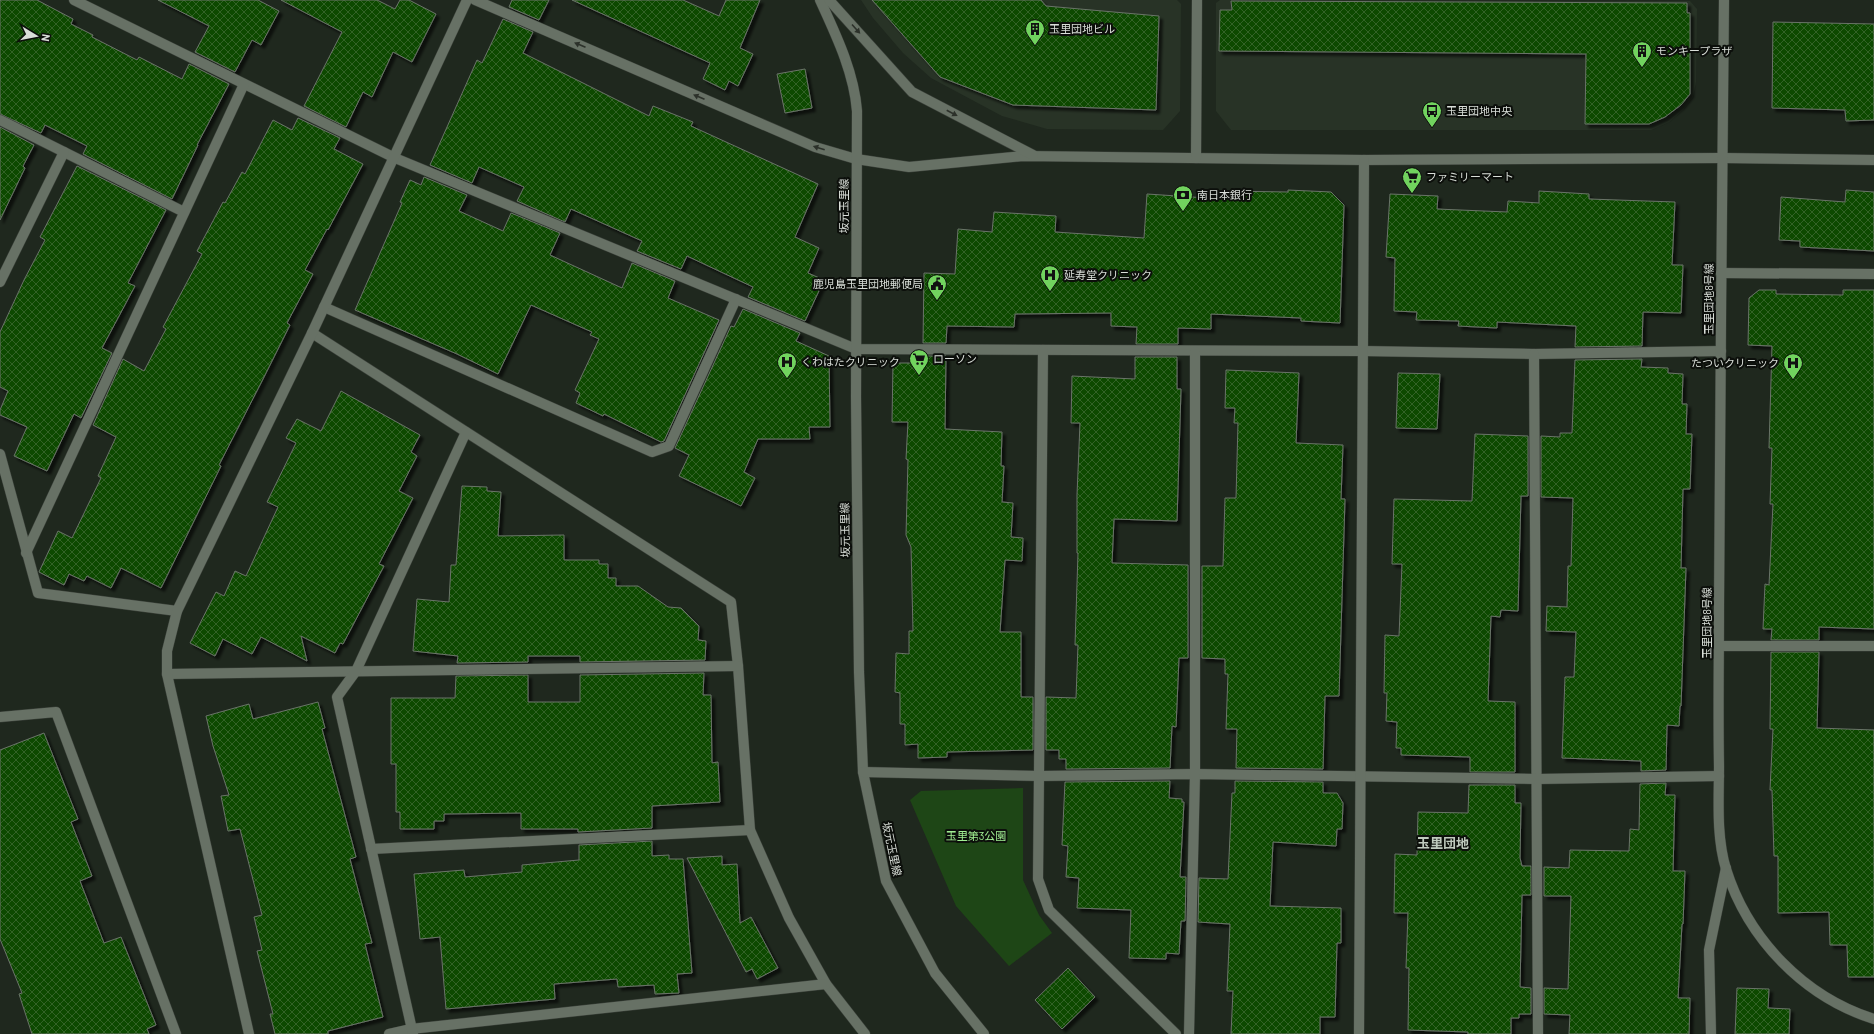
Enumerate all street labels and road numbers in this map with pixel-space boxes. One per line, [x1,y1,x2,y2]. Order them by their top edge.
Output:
street label: 坂元玉里線 [837,179,850,234]
street label: 玉里団地8号線 [1702,263,1715,335]
street label: 坂元玉里線 [838,502,851,558]
street label: 玉里団地8号線 [1700,587,1713,659]
street label: 坂元玉里線 [880,821,905,877]

